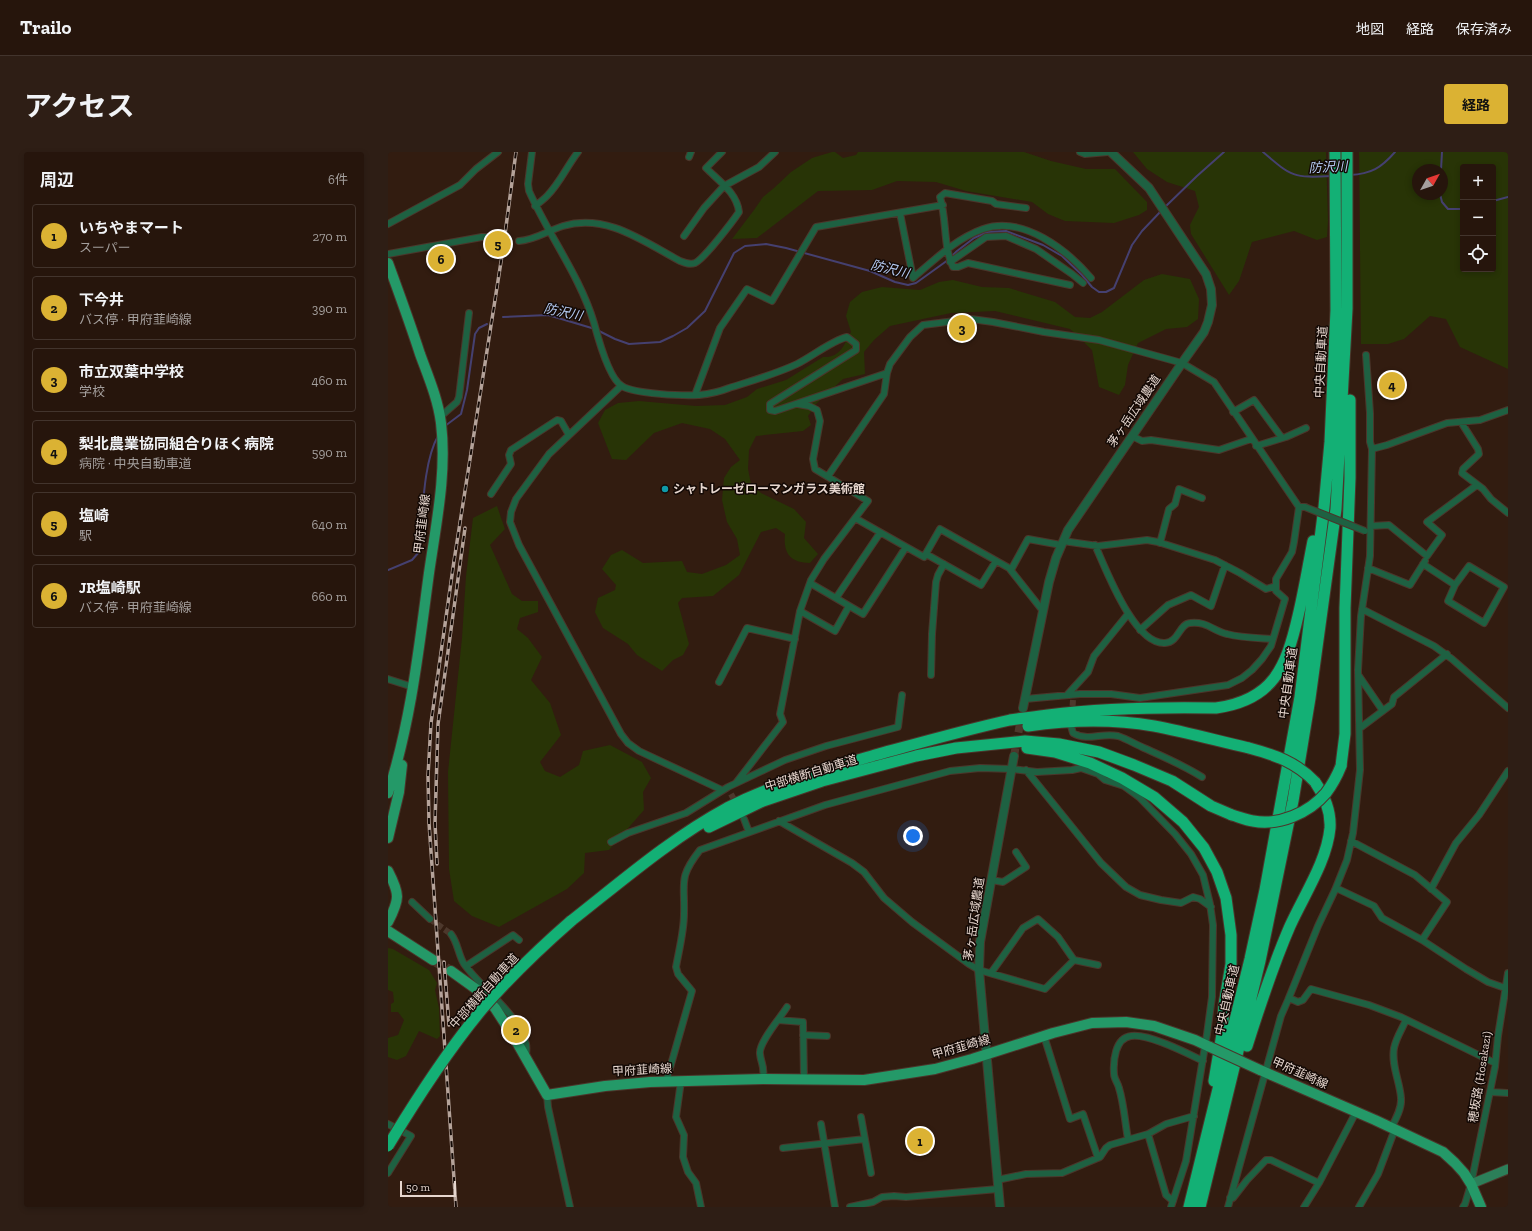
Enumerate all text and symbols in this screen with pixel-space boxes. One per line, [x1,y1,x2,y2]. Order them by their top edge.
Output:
text: Trailo [20,16,71,39]
text: 地図 [1356,21,1384,38]
text: 経路 [1406,21,1434,38]
text: 保存済み [1456,21,1512,38]
button: 経路 [1444,84,1508,124]
text: アクセス [24,90,135,123]
water label: 防沢川 [1308,158,1350,176]
north arrow [1412,164,1448,200]
map controls [1460,164,1496,272]
button: + [1460,164,1496,200]
text: 周辺 [40,170,74,190]
text: 6件 [328,172,348,187]
button: − [1460,200,1496,236]
text: いちやまマート [79,219,184,237]
text: 1 [51,229,57,244]
text: 270 m [313,229,347,244]
pin: 5 [485,229,511,259]
button: locate [1460,236,1496,272]
text: スーパー [79,240,131,255]
pin: 6 [428,244,454,274]
water label: 防沢川 [869,257,913,281]
text: 下今井 [79,291,124,309]
text: 2 [51,301,57,316]
text: 390 m [312,301,347,316]
water label: 防沢川 [542,301,586,324]
text: バス停 · 甲府韮崎線 [79,312,192,327]
pin: 3 [949,313,975,343]
street label: 中央自動車道 [1312,326,1330,398]
text: 市立双葉中学校 [79,363,184,381]
pin: 4 [1379,370,1405,400]
street label: 茅ヶ岳広域農道 [1105,372,1163,450]
text: 3 [51,373,57,388]
text: 460 m [311,373,347,388]
text: 学校 [79,384,105,399]
text: 梨北農業協同組合りほく病院 [79,435,274,453]
text: 4 [50,445,58,460]
text: 590 m [312,445,347,460]
text: 病院 · 中央自動車道 [79,456,192,471]
place label: シャトレーゼローマンガラス美術館 [673,482,865,496]
marker: シャトレーゼローマンガラス美術館 [660,484,670,494]
street label: 甲府韮崎線 [411,493,433,555]
text: 塩崎 [79,507,109,525]
text: 5 [51,517,57,532]
text: 640 m [311,517,347,532]
text: 駅 [79,528,92,543]
text: JR塩崎駅 [79,579,141,597]
text: 6 [51,589,57,604]
text: 660 m [312,589,347,604]
text: バス停 · 甲府韮崎線 [79,600,192,615]
street label: 中央自動車道 [1276,646,1300,720]
street label: 中部横断自動車道 [763,752,859,794]
your location [903,826,923,846]
street label: 茅ヶ岳広域農道 [961,876,987,962]
street label: 中部横断自動車道 [447,951,521,1031]
street label: 中央自動車道 [1212,963,1242,1037]
pin: 2 [503,1015,529,1045]
street label: 穂坂路 (Hosakazi) [1466,1030,1494,1124]
street label: 甲府韮崎線 [930,1032,992,1062]
street label: 甲府韮崎線 [1270,1054,1330,1092]
street label: 甲府韮崎線 [612,1061,672,1079]
pin: 1 [907,1126,933,1156]
scale bar [400,1179,456,1198]
text: 50 m [406,1181,430,1194]

